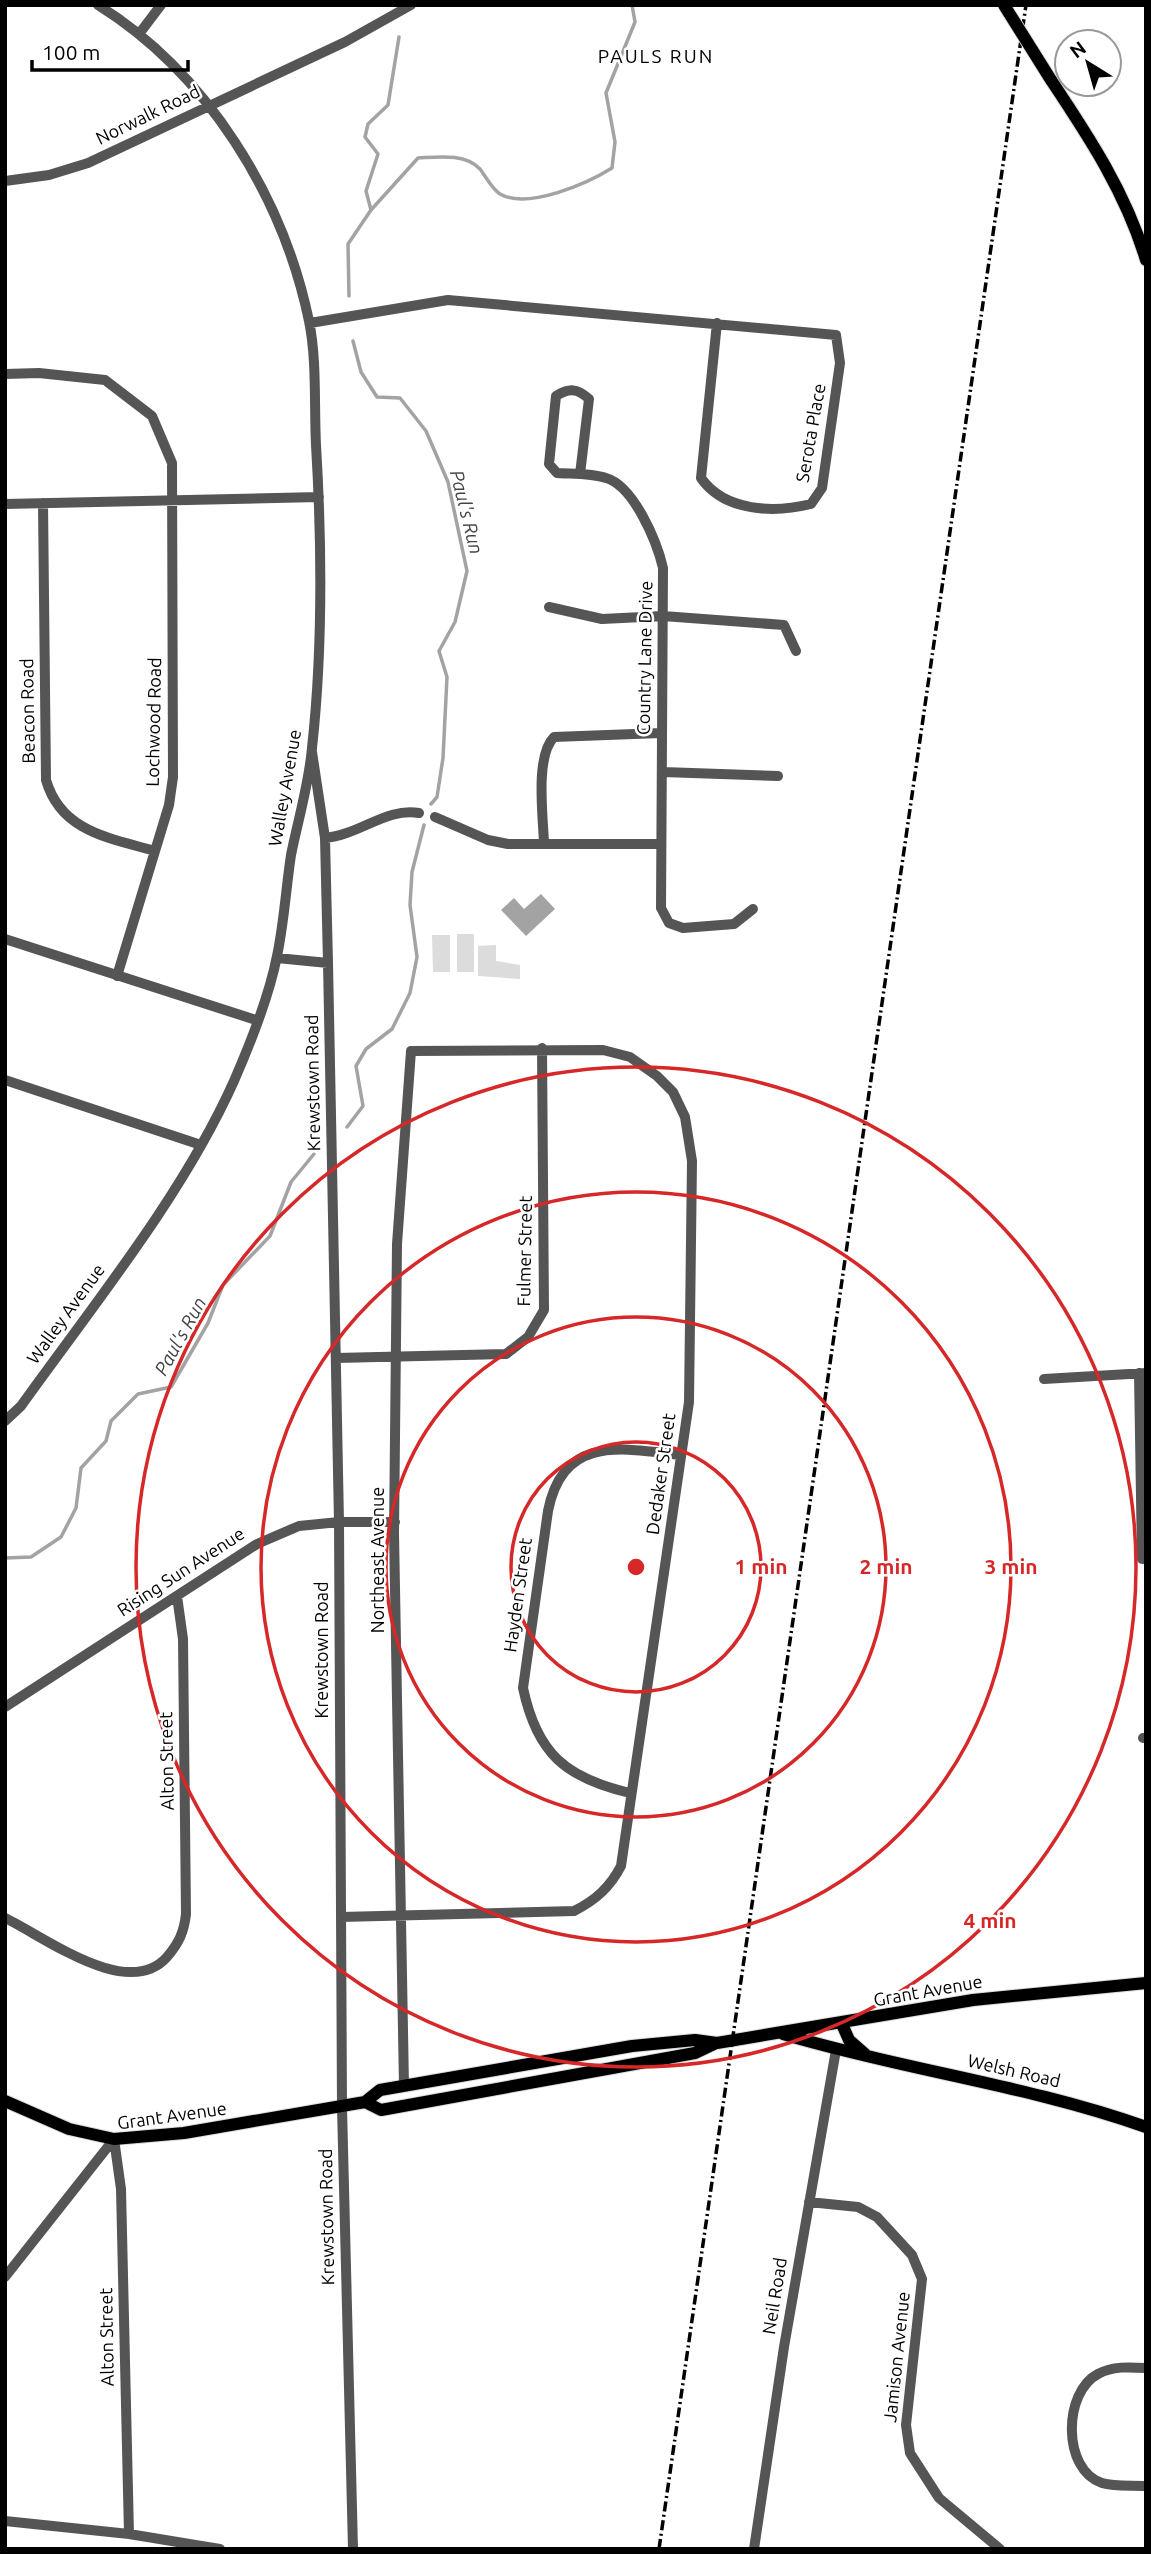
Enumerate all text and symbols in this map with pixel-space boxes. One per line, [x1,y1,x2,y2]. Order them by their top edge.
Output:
scale bar [32,28,187,72]
north arrow [1053,28,1123,98]
text: N [1065,36,1090,62]
text: 100 m [42,40,100,64]
district label: PAULS RUN [598,45,714,67]
street label: Norwalk Road [92,80,203,148]
street label: Serota Place [791,382,829,484]
water label: Paul's Run [446,468,488,556]
street label: Country Lane Drive [633,581,655,735]
street label: Lochwood Road [142,657,164,787]
street label: Beacon Road [16,658,38,764]
street label: Walley Avenue [264,728,304,848]
street label: Krewstown Road [301,1014,323,1152]
street label: Fulmer Street [513,1195,535,1307]
street label: Walley Avenue [22,1260,108,1367]
water label: Paul's Run [150,1293,210,1379]
street label: Dedaker Street [642,1412,678,1536]
street label: Northeast Avenue [367,1487,387,1633]
street label: Rising Sun Avenue [113,1523,248,1620]
street label: Hayden Street [499,1536,535,1653]
text: 1 min [734,1554,788,1578]
text: 2 min [859,1554,913,1578]
text: 3 min [984,1554,1038,1578]
centre of rings [624,1555,648,1579]
street label: Krewstown Road [311,1582,331,1718]
street label: Alton Street [155,1712,177,1811]
text: 4 min [963,1908,1017,1932]
street label: Grant Avenue [872,1971,984,2009]
street label: Welsh Road [966,2050,1063,2090]
street label: Grant Avenue [116,2097,228,2133]
street label: Krewstown Road [315,2148,337,2286]
street label: Neil Road [758,2256,790,2336]
street label: Alton Street [95,2288,117,2387]
street label: Jamison Avenue [879,2291,913,2423]

